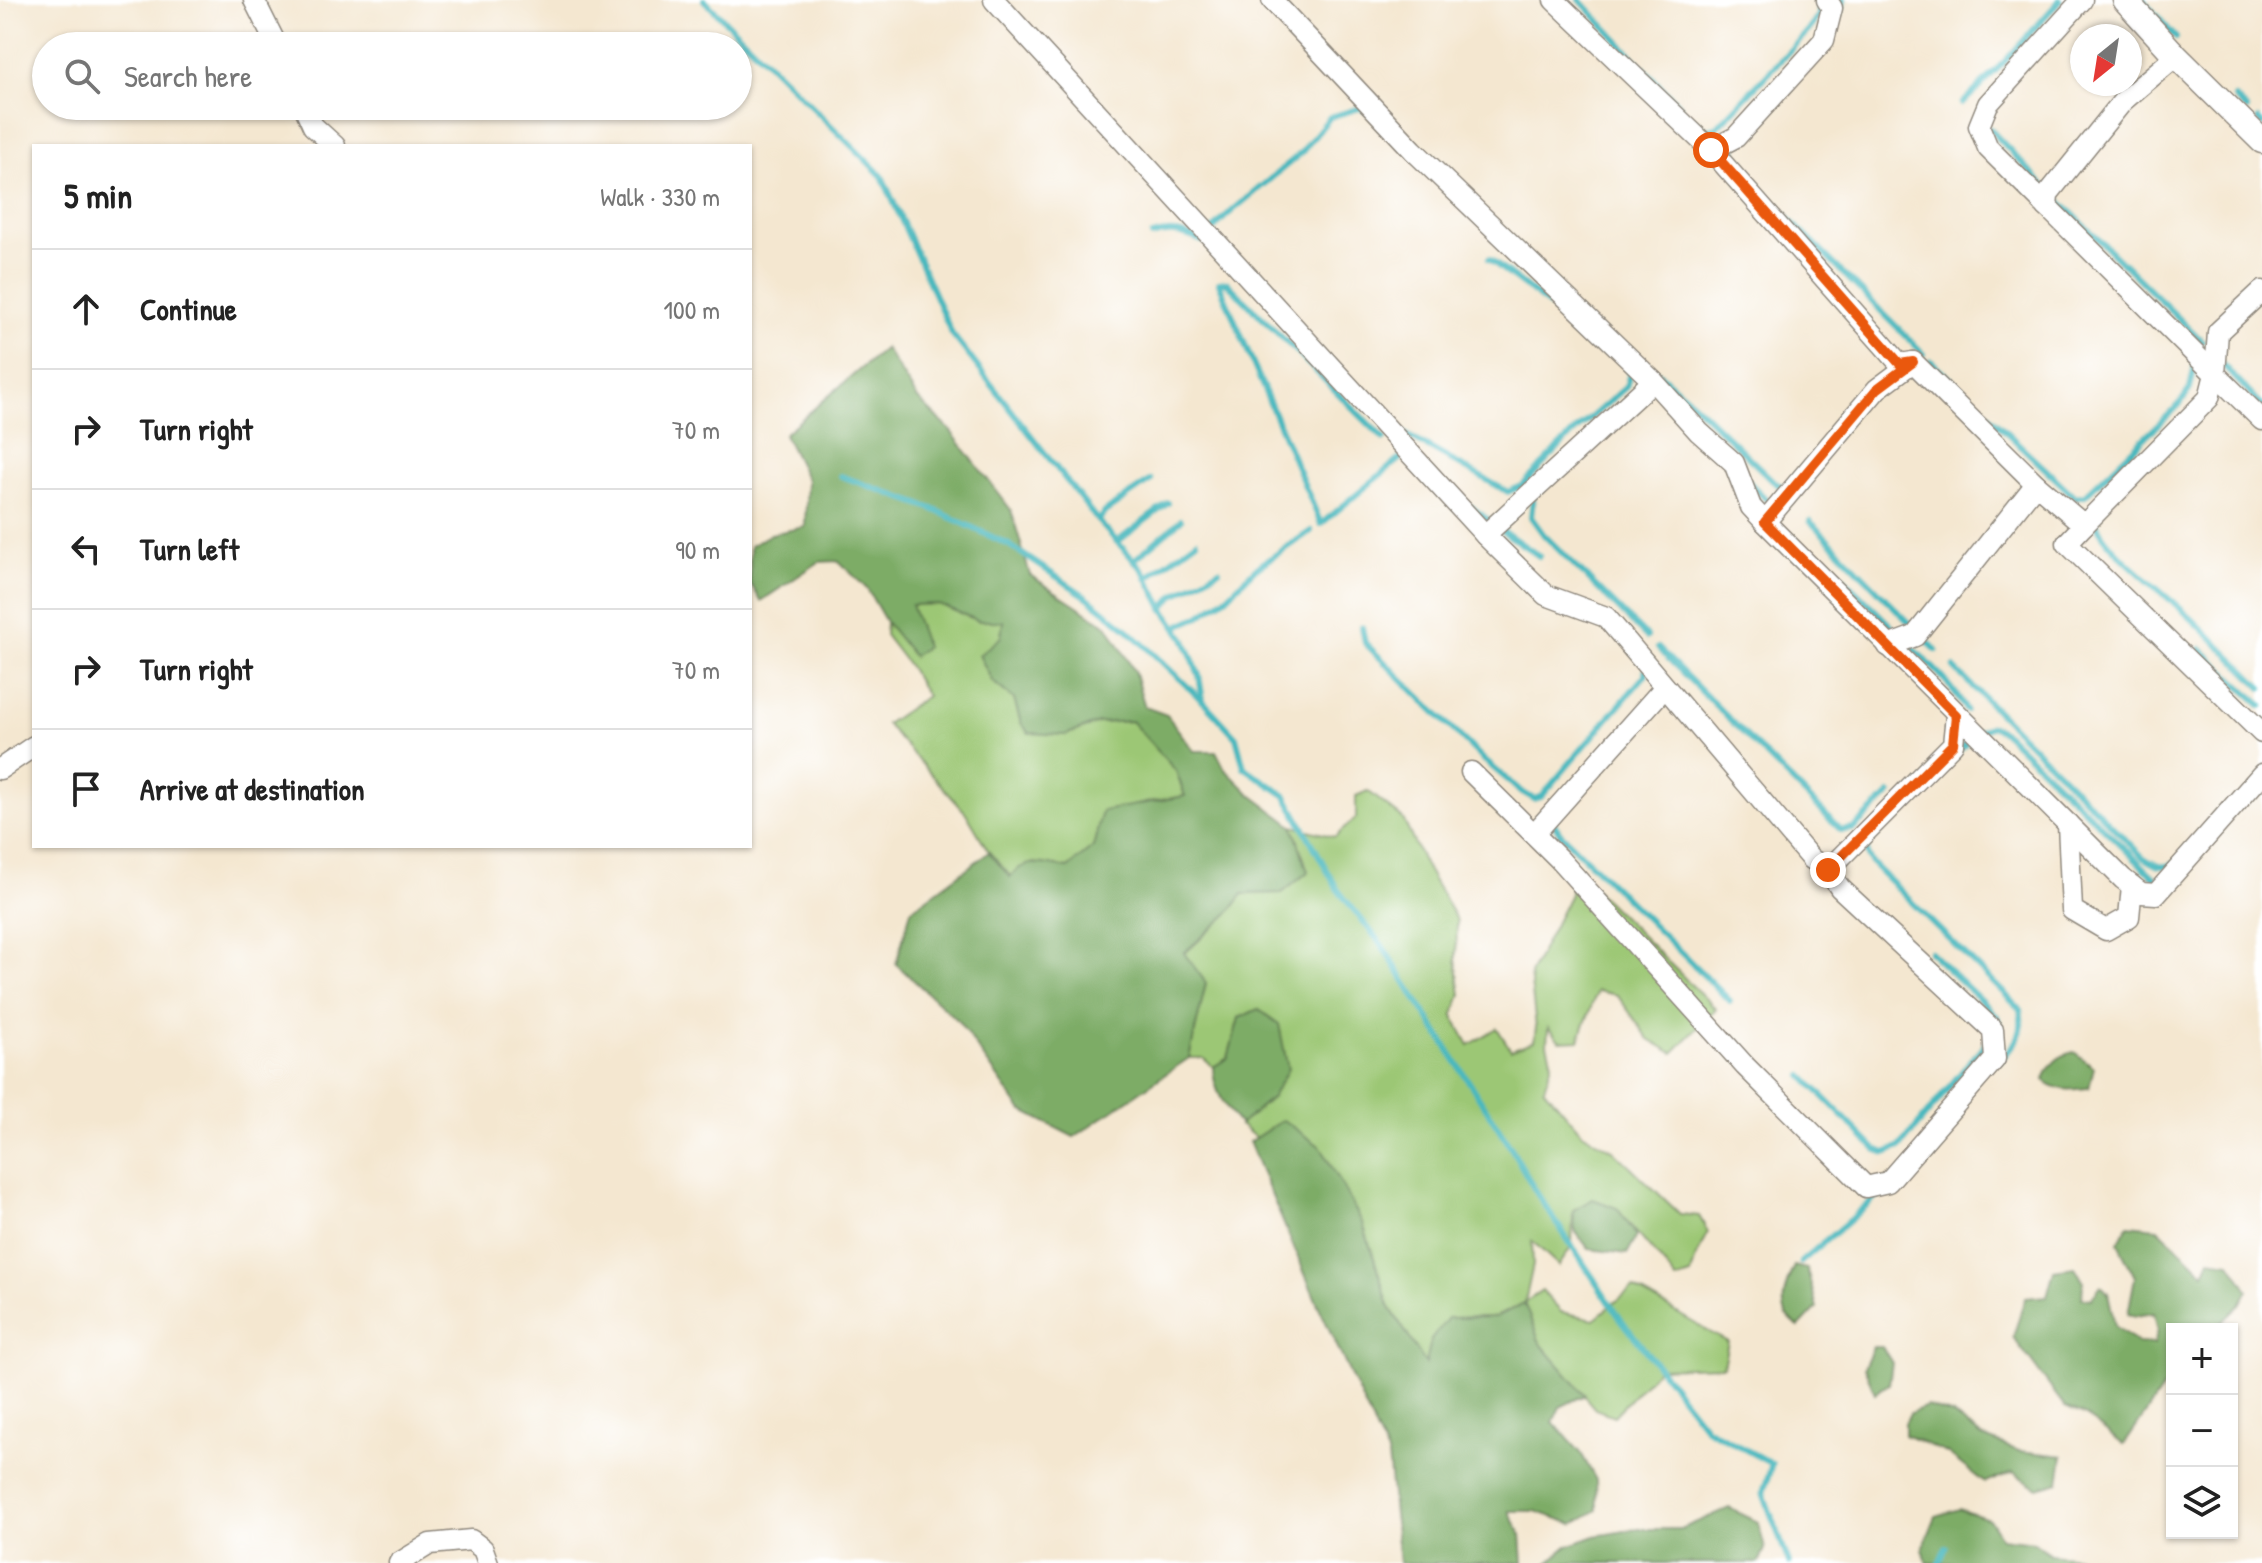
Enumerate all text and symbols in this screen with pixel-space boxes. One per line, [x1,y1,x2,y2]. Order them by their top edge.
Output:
north arrow [2070,24,2142,96]
search box [32,32,752,120]
icon: search [60,54,104,98]
text: Search here [124,56,252,96]
route start [1693,132,1729,168]
text: 5 min [64,173,132,219]
text: Walk · 330 m [600,179,720,214]
icon: ahead [64,287,108,331]
text: Continue [140,289,237,329]
text: 100 m [664,292,720,327]
icon: right [64,407,108,451]
text: Turn right [140,409,253,449]
text: 70 m [672,412,720,447]
icon: left [64,527,108,571]
text: Turn left [140,529,239,569]
text: 90 m [675,532,720,567]
icon: right [64,647,108,691]
text: Turn right [140,649,253,689]
text: 70 m [672,652,720,687]
icon: arrive [64,767,108,811]
text: Arrive at destination [140,769,365,809]
route end [1810,852,1846,888]
map controls [2166,1323,2238,1539]
button: + [2166,1323,2238,1395]
button: − [2166,1395,2238,1467]
button: layers [2166,1467,2238,1539]

